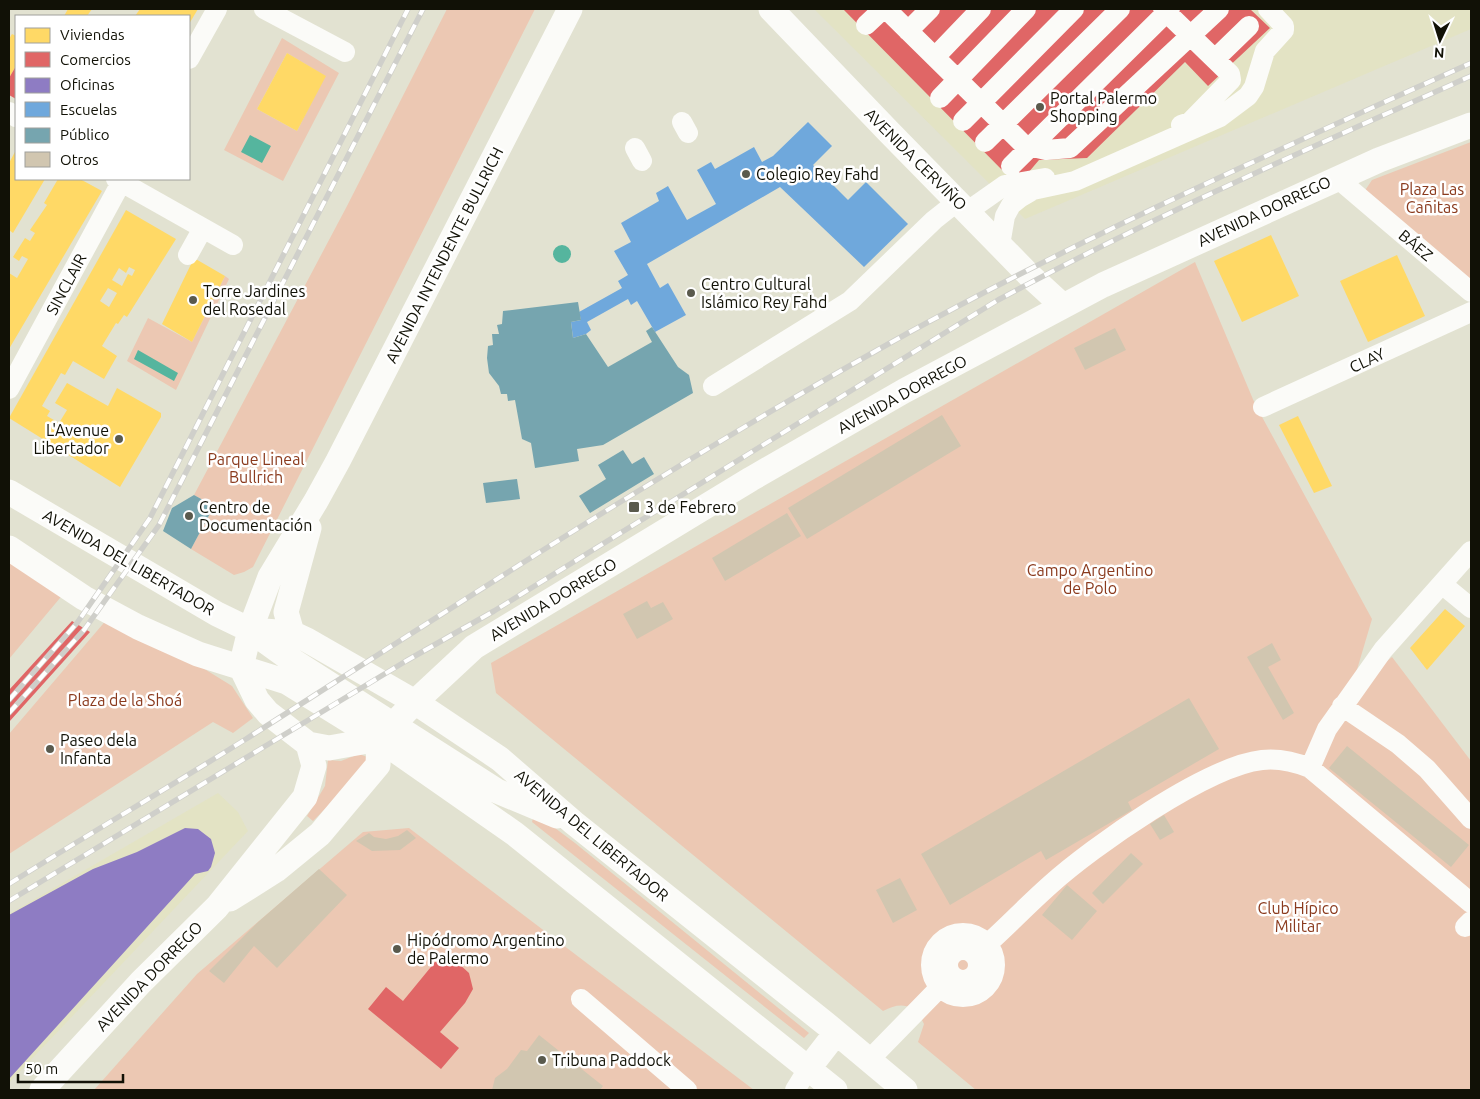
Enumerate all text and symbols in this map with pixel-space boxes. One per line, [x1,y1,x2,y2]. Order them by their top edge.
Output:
legend [15,15,190,180]
north arrow [1415,15,1465,65]
text: Viviendas [60,26,124,43]
text: N [1433,45,1445,61]
text: Comercios [60,51,131,68]
text: Oficinas [60,76,114,93]
place label: Portal Palermo Shopping [1050,89,1157,125]
text: Escuelas [60,101,117,118]
marker: Portal Palermo Shopping [1034,101,1046,113]
street label: AVENIDA CERVIÑO [861,104,971,214]
text: Público [60,126,110,143]
street label: AVENIDA INTENDENTE BULLRICH [382,144,506,366]
text: Otros [60,151,99,168]
place label: Colegio Rey Fahd [756,165,879,183]
marker: Colegio Rey Fahd [740,168,752,180]
street label: AVENIDA DORREGO [1195,172,1333,250]
park label: Plaza Las Cañitas [1400,180,1464,216]
street label: BÁEZ [1395,224,1438,264]
street label: SINCLAIR [42,250,90,318]
place label: Centro Cultural Islámico Rey Fahd [701,275,827,311]
place label: Torre Jardines del Rosedal [203,282,305,318]
marker: Centro Cultural Islámico Rey Fahd [685,287,697,299]
marker: Torre Jardines del Rosedal [187,294,199,306]
street label: CLAY [1346,344,1388,376]
street label: AVENIDA DORREGO [834,351,970,437]
place label: L'Avenue Libertador [33,421,109,457]
marker: L'Avenue Libertador [113,433,125,445]
park label: Parque Lineal Bullrich [207,450,305,486]
place label: Centro de Documentación [199,498,312,534]
place label: 3 de Febrero [645,498,736,516]
marker: 3 de Febrero [627,500,641,514]
street label: AVENIDA DEL LIBERTADOR [40,505,218,619]
marker: Centro de Documentación [183,510,195,522]
street label: AVENIDA DORREGO [486,554,620,644]
park label: Campo Argentino de Polo [1027,561,1153,597]
park label: Plaza de la Shoá [68,691,182,709]
place label: Paseo dela Infanta [60,731,137,767]
marker: Paseo dela Infanta [44,743,56,755]
street label: AVENIDA DEL LIBERTADOR [512,765,672,905]
park label: Club Hípico Militar [1257,899,1339,935]
street label: AVENIDA DORREGO [92,918,206,1034]
place label: Hipódromo Argentino de Palermo [407,931,565,967]
marker: Hipódromo Argentino de Palermo [391,943,403,955]
place label: Tribuna Paddock [552,1051,671,1069]
scale bar [18,1052,122,1084]
marker: Tribuna Paddock [536,1054,548,1066]
text: 50 m [25,1060,58,1077]

